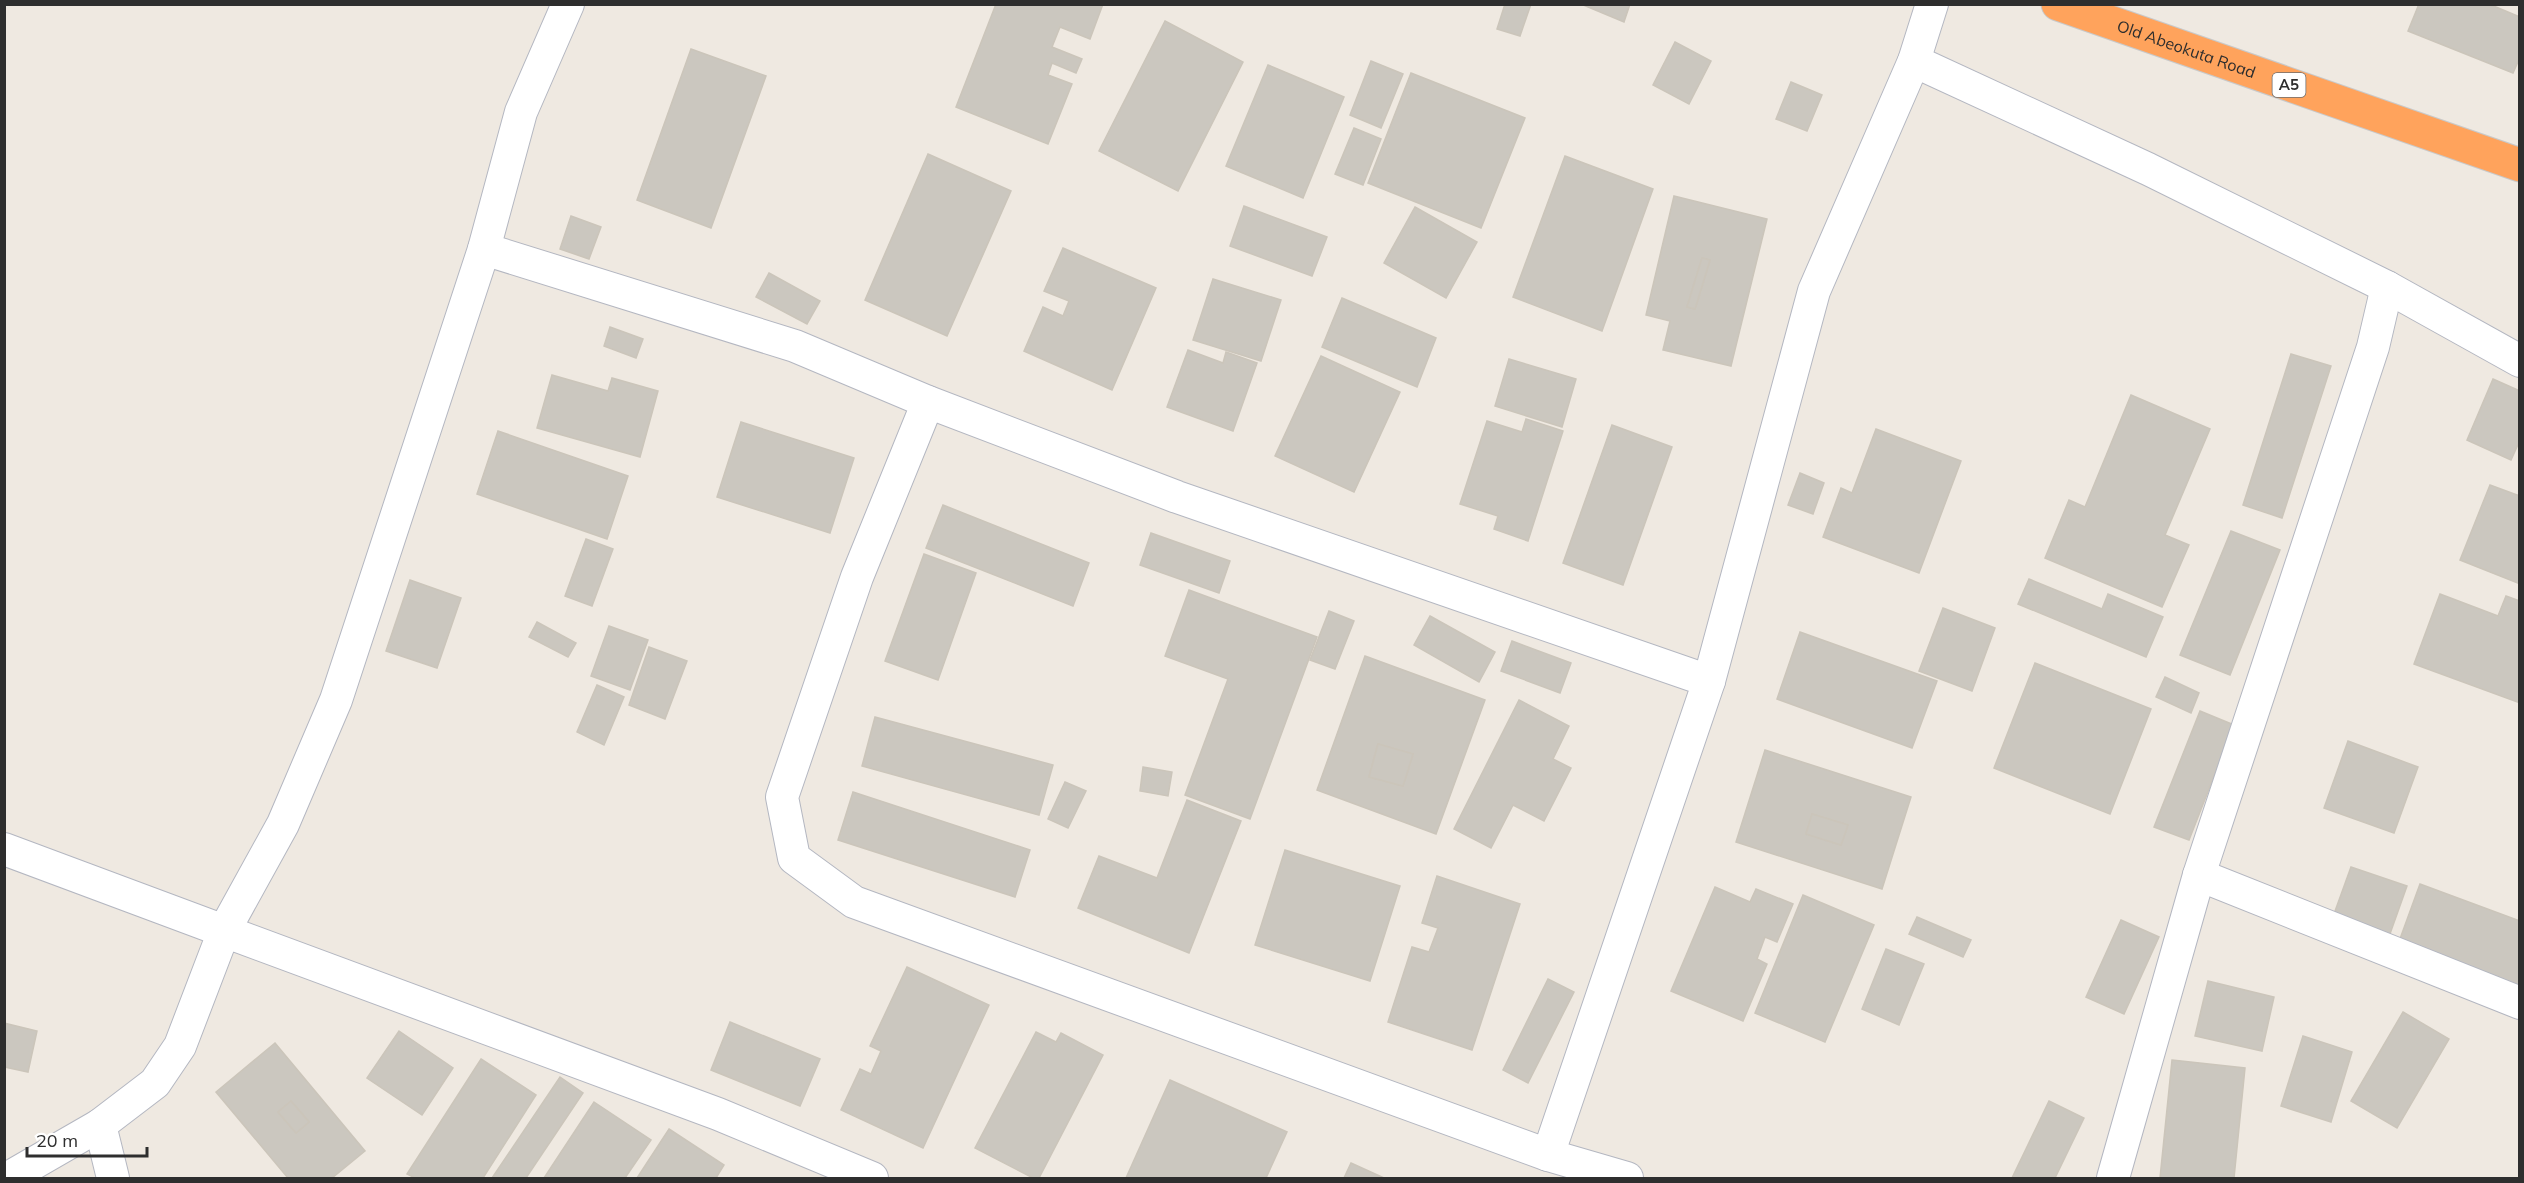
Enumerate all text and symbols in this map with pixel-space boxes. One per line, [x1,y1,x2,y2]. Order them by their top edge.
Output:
street label: Old Abeokuta Road [2115,15,2258,82]
road number: A5 [2272,73,2306,97]
scale bar [27,1120,147,1158]
text: 20 m [36,1129,78,1152]

